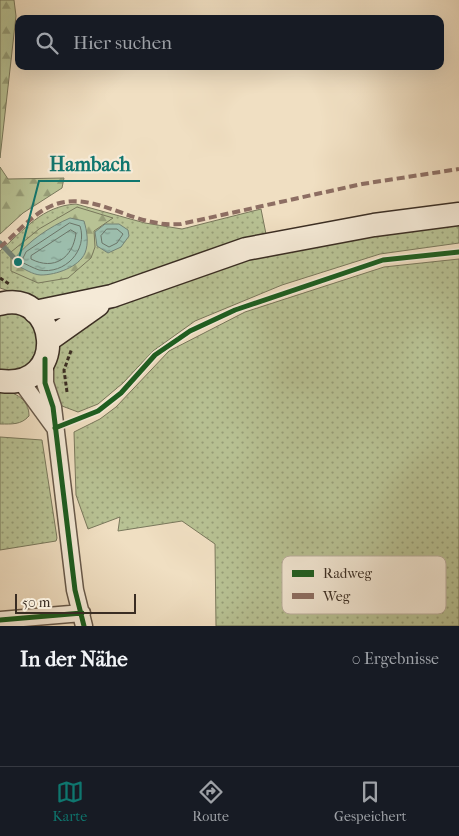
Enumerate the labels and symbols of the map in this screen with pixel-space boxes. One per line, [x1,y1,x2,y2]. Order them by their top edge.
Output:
callout: Hambach [39,146,140,181]
text: Hambach [49,153,131,176]
legend [282,556,446,614]
text: Radweg [323,565,372,582]
text: Weg [322,588,351,605]
scale bar [15,591,136,614]

